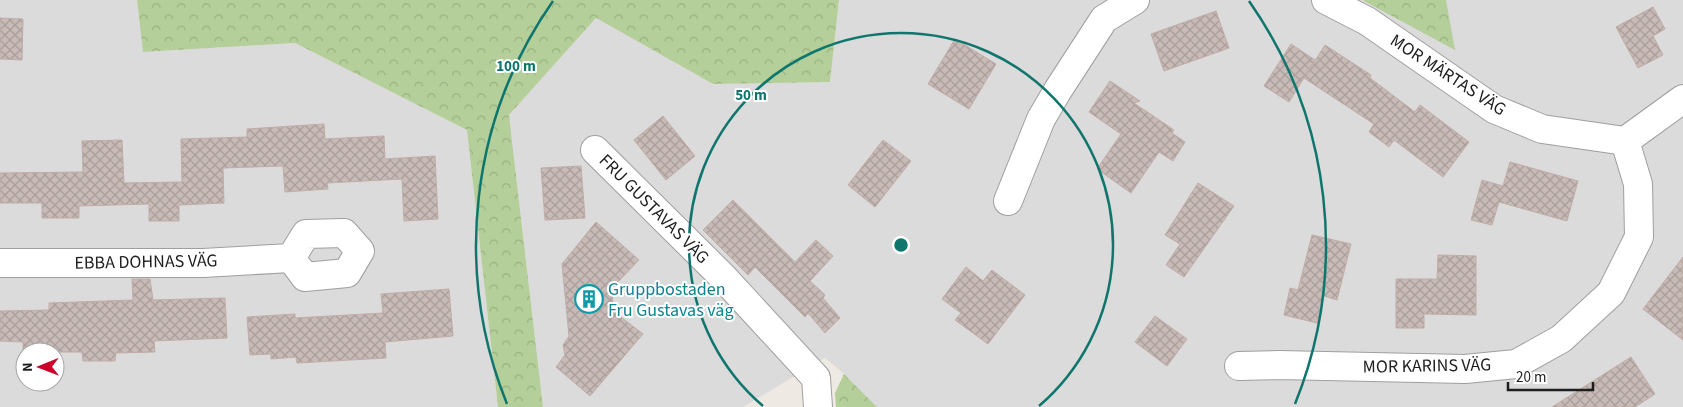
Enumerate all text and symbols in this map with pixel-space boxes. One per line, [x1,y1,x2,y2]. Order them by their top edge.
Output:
street label: MOR MÄRTAS VÄG [1385,28,1511,122]
text: 100 m [496,56,536,77]
text: 50 m [735,85,767,106]
street label: FRU GUSTAVAS VÄG [593,148,715,270]
centre of rings [892,236,910,254]
street label: EBBA DOHNAS VÄG [74,248,218,276]
place label: Gruppbostaden Fru Gustavas väg [608,277,733,323]
building icon: Gruppbostaden Fru Gustavas väg [574,284,604,314]
north arrow [15,342,65,392]
street label: MOR KARINS VÄG [1363,352,1491,380]
scale bar [1508,360,1593,392]
text: N [18,362,38,372]
text: 20 m [1516,367,1546,388]

